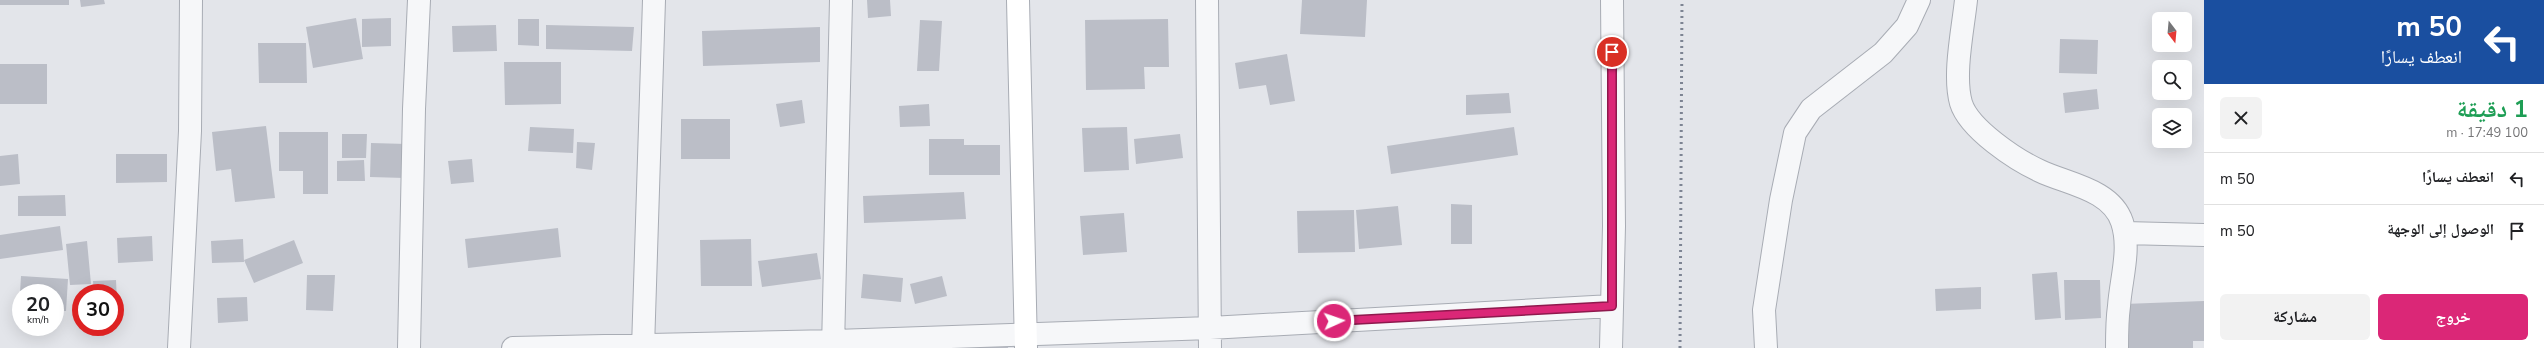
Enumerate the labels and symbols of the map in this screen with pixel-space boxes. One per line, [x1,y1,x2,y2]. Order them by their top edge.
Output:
north arrow [2152,12,2192,52]
pin [1595,35,1629,69]
speed limit sign: 30 [72,284,124,336]
position arrow [1313,300,1355,342]

